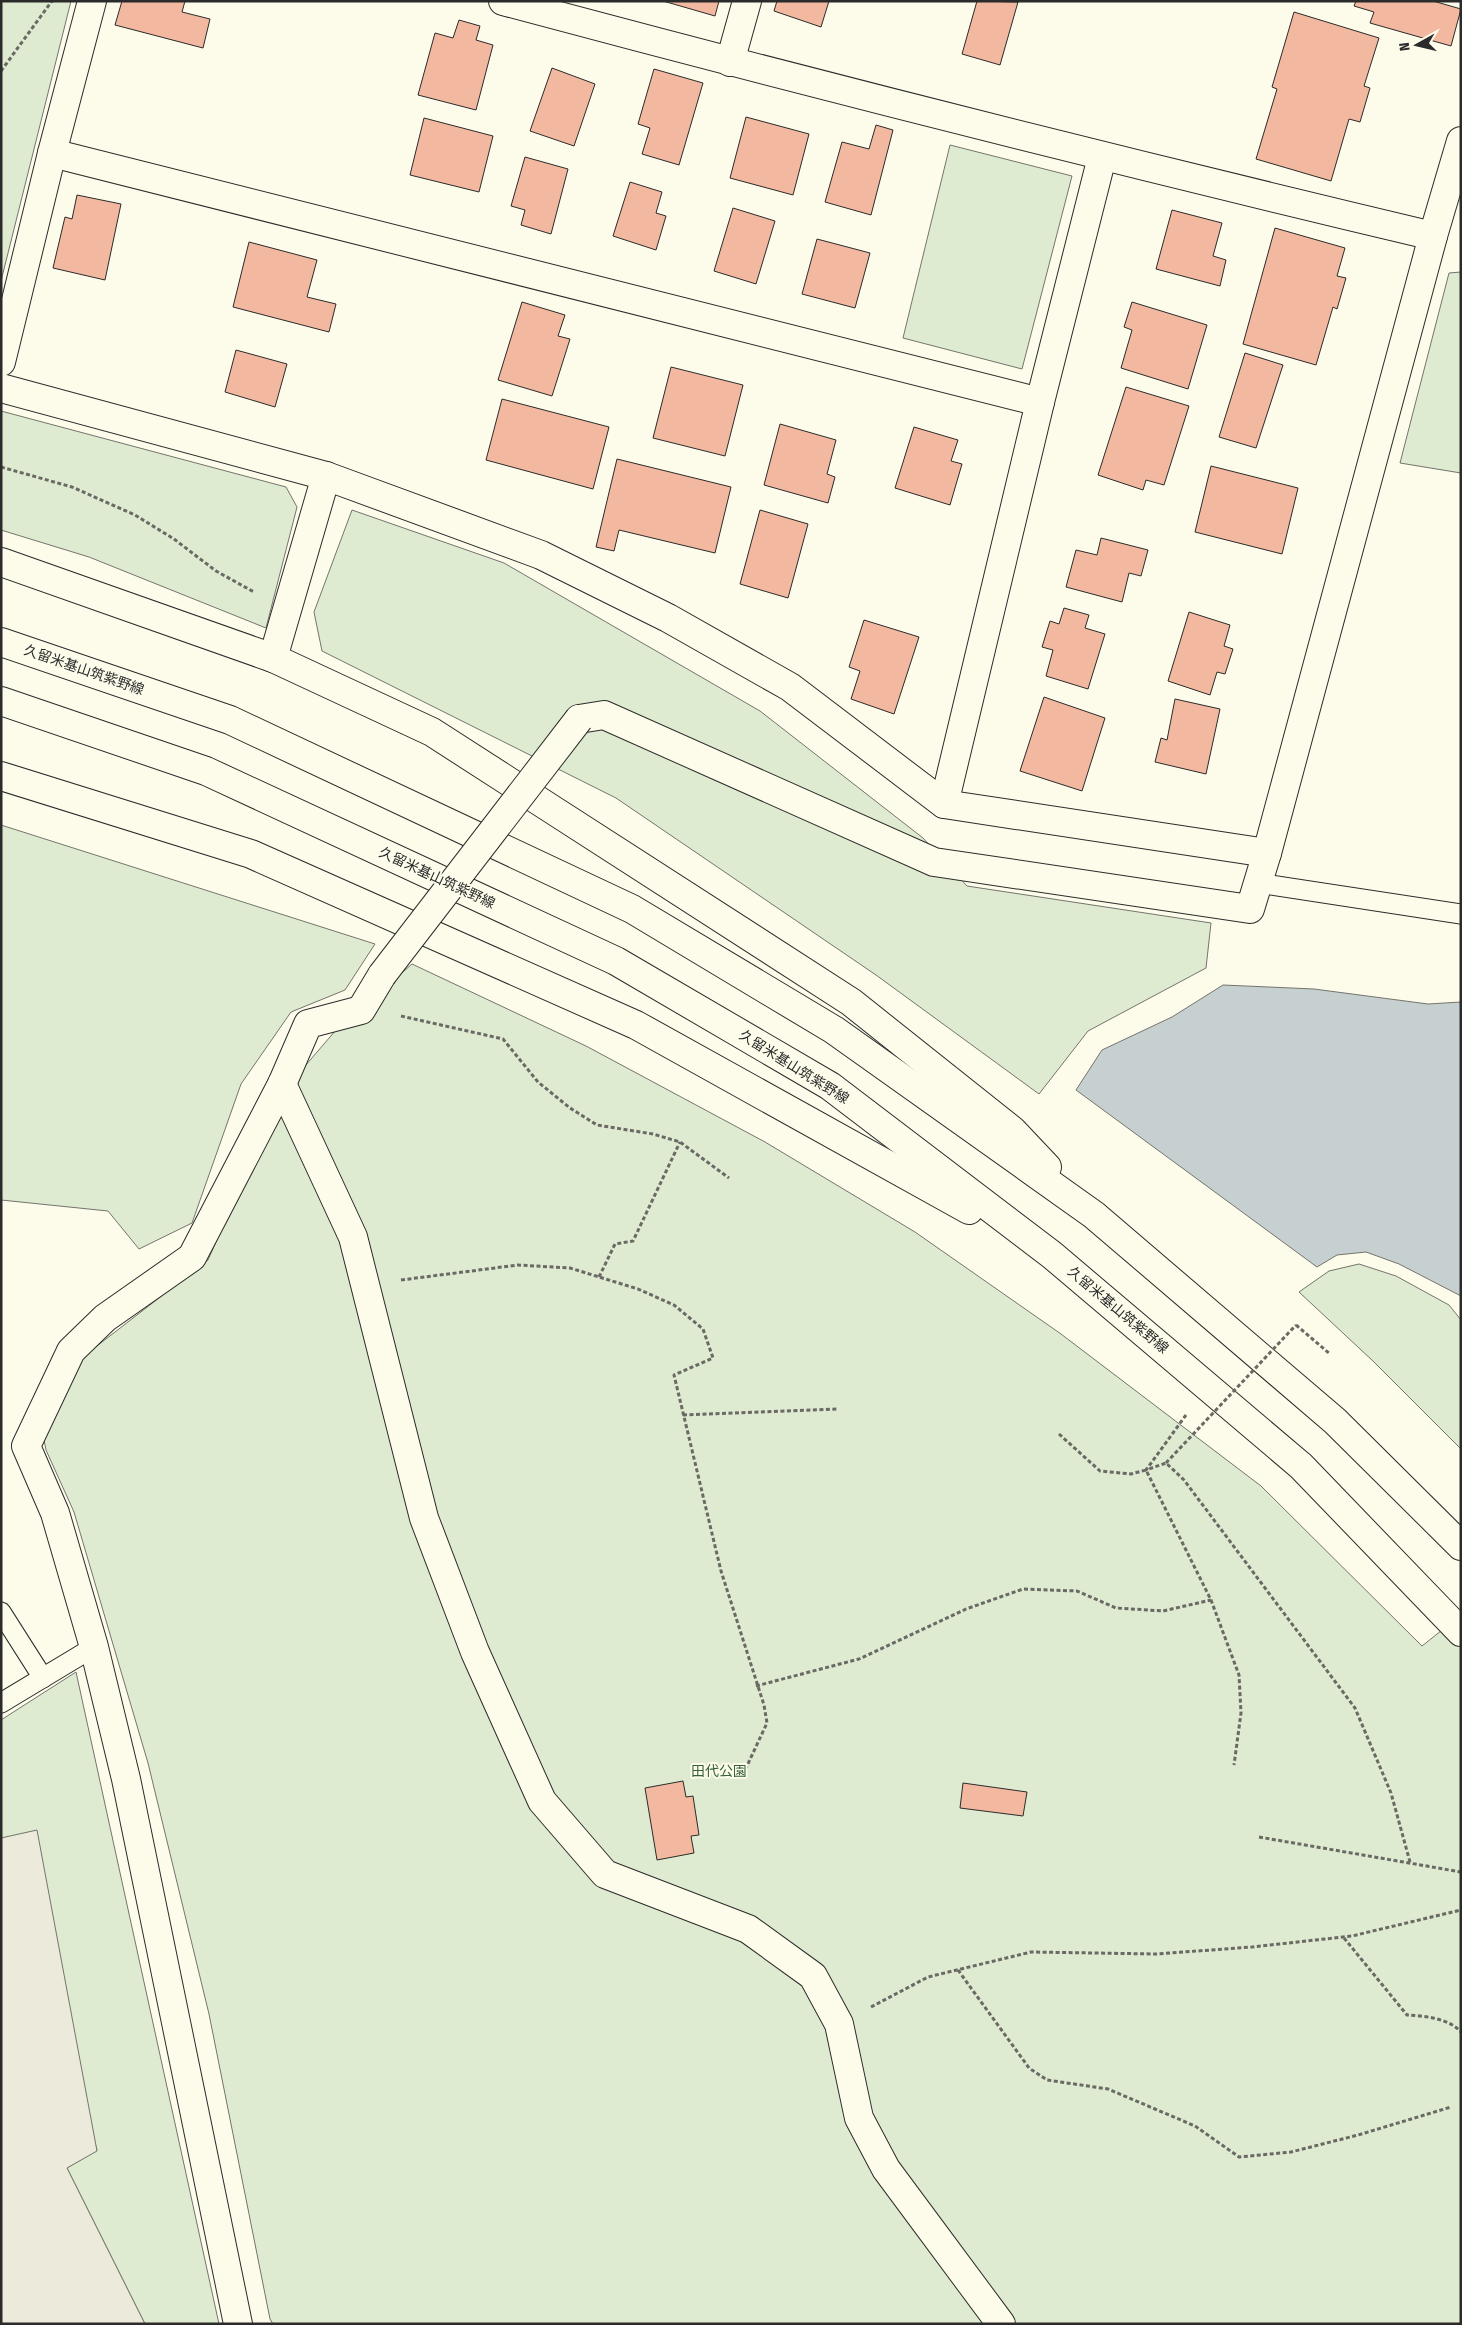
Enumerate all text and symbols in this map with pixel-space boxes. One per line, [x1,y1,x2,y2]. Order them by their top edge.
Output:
north arrow [1392,20,1442,70]
text: N [1396,41,1414,52]
street label: 久留米基山筑紫野線 [22,641,146,699]
street label: 久留米基山筑紫野線 [376,844,498,912]
street label: 久留米基山筑紫野線 [736,1026,852,1108]
street label: 久留米基山筑紫野線 [1064,1263,1172,1357]
park label: 田代公園 [691,1763,747,1780]

